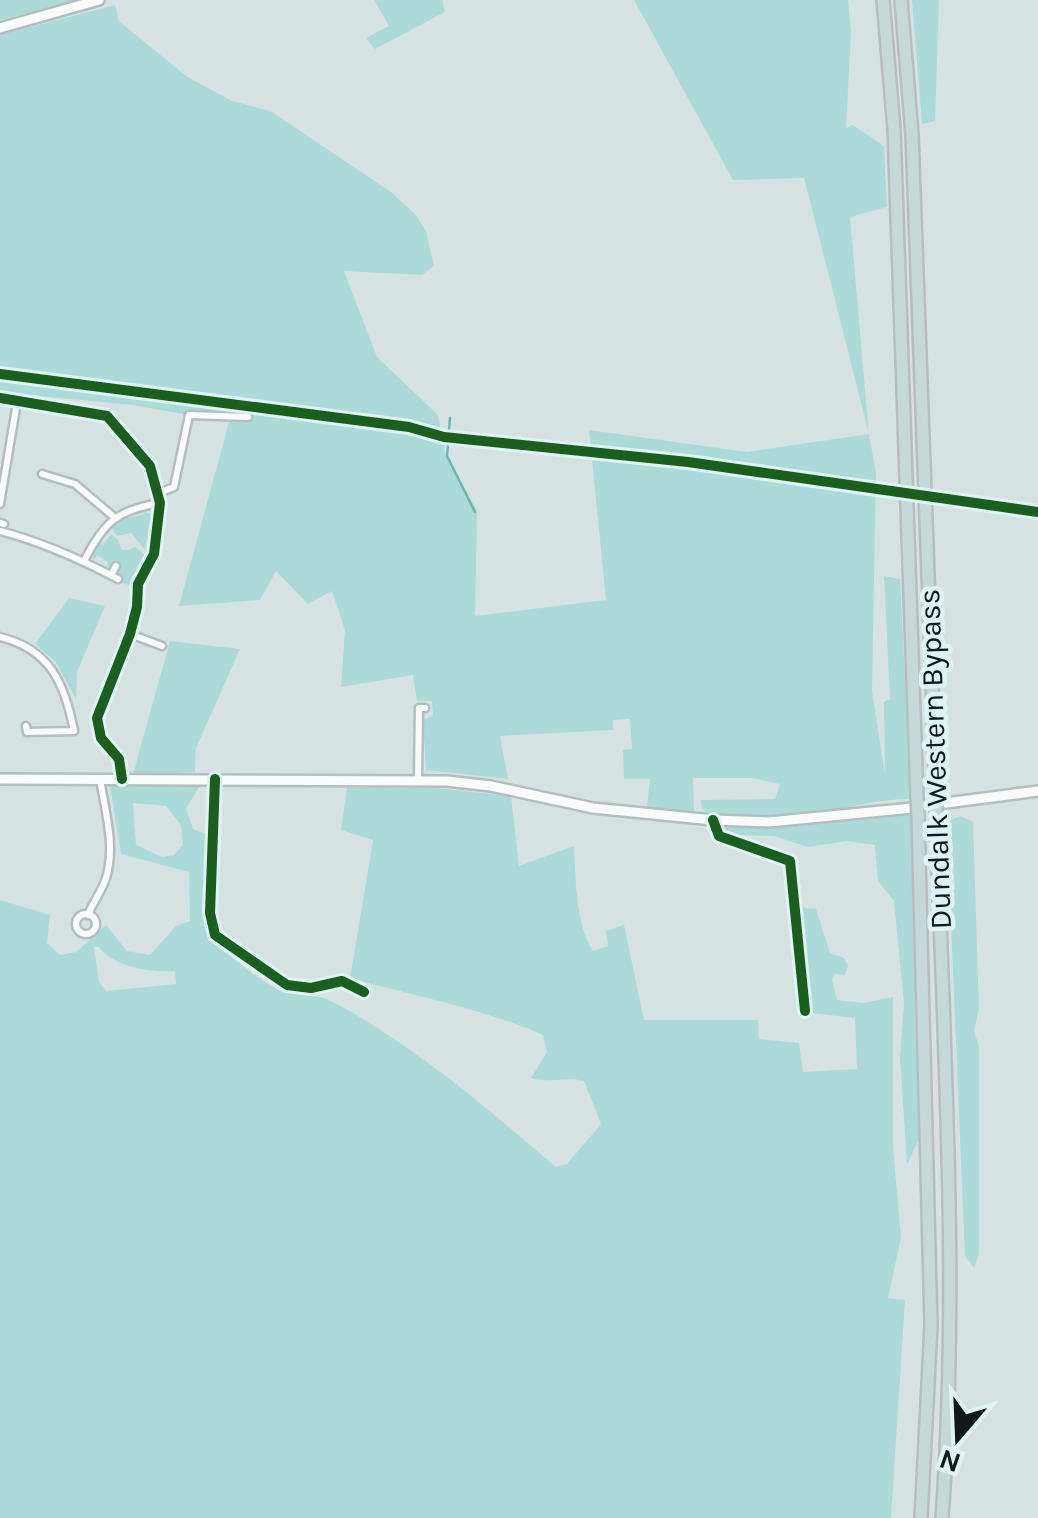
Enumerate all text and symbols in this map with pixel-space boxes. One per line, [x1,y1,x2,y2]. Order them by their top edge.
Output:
street label: Dundalk Western Bypass [911,588,959,930]
north arrow [908,1388,1008,1488]
text: N [935,1442,965,1480]

